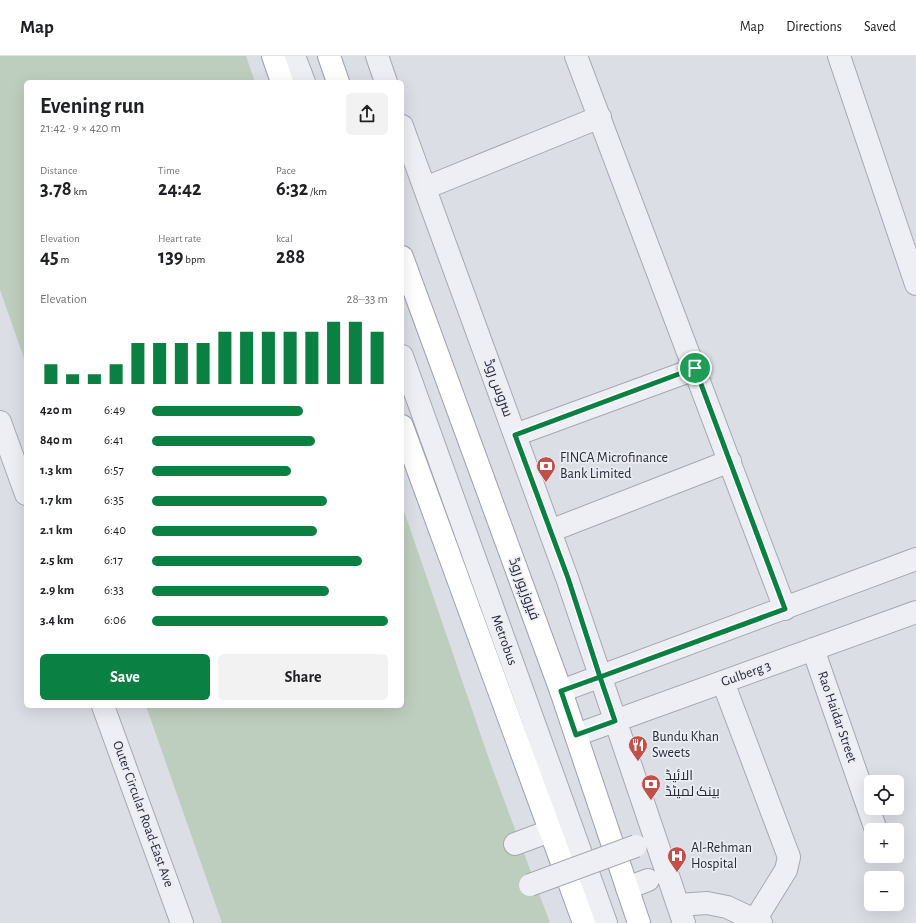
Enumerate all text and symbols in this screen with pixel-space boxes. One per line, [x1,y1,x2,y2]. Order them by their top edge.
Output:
text: Map [20,18,54,37]
text: Map [740,20,764,34]
text: Directions [786,20,842,34]
text: Saved [864,20,896,34]
button: share [346,93,388,135]
text: Evening run [40,95,145,117]
text: 21:42 · 9 × 420 m [40,122,121,135]
text: Distance [40,165,77,176]
text: Time [158,165,180,176]
text: Pace [276,165,296,176]
text: 3.78 [40,179,72,199]
text: 24:42 [158,179,202,199]
text: 6:32 [276,179,308,199]
text: km [72,186,87,197]
text: /km [308,186,327,197]
text: Elevation [40,233,80,244]
text: Heart rate [158,233,201,244]
text: kcal [276,233,293,244]
text: 45 [40,247,59,267]
text: 139 [158,247,183,267]
text: 288 [276,247,305,267]
text: m [59,254,69,265]
text: bpm [183,254,205,265]
text: Elevation [40,293,87,306]
text: 28–33 m [346,293,388,306]
pin [678,351,712,385]
street label: سروس روڈ [481,357,515,419]
icon: arrive [684,357,706,379]
text: 420 m [40,404,72,417]
text: 6:49 [104,404,125,417]
text: 840 m [40,434,72,447]
text: 6:41 [104,434,124,447]
place label: FINCA Microfinance Bank Limited [560,451,668,481]
bank icon: FINCA Microfinance Bank Limited [535,455,557,483]
text: 1.3 km [40,464,72,477]
text: 6:57 [104,464,124,477]
text: 1.7 km [40,494,72,507]
text: 6:35 [104,494,124,507]
text: 2.1 km [40,524,73,537]
text: 6:40 [104,524,126,537]
text: 2.5 km [40,554,74,567]
text: 6:17 [104,554,123,567]
street label: فیروزپور روڈ [504,556,542,623]
text: 2.9 km [40,584,74,597]
text: 6:33 [104,584,124,597]
street label: Metrobus [488,613,520,667]
text: 3.4 km [40,614,74,627]
text: 6:06 [104,614,126,627]
button: Save [40,654,210,700]
button: Share [218,654,388,700]
street label: Gulberg 3 [719,658,773,689]
street label: Rao Haidar Street [815,669,859,765]
place label: Bundu Khan Sweets [652,730,719,760]
restaurant icon: Bundu Khan Sweets [627,734,649,762]
street label: Outer Circular Road-East Ave [110,739,176,889]
place label: الائیڈ بینک لمیٹڈ [665,769,720,799]
bank icon: الائیڈ بینک لمیٹڈ [640,773,662,801]
map controls [864,775,904,911]
button: locate [864,775,904,815]
button: + [864,823,904,863]
place label: Al-Rehman Hospital [691,841,752,871]
hospital icon: Al-Rehman Hospital [666,845,688,873]
button: − [864,871,904,911]

